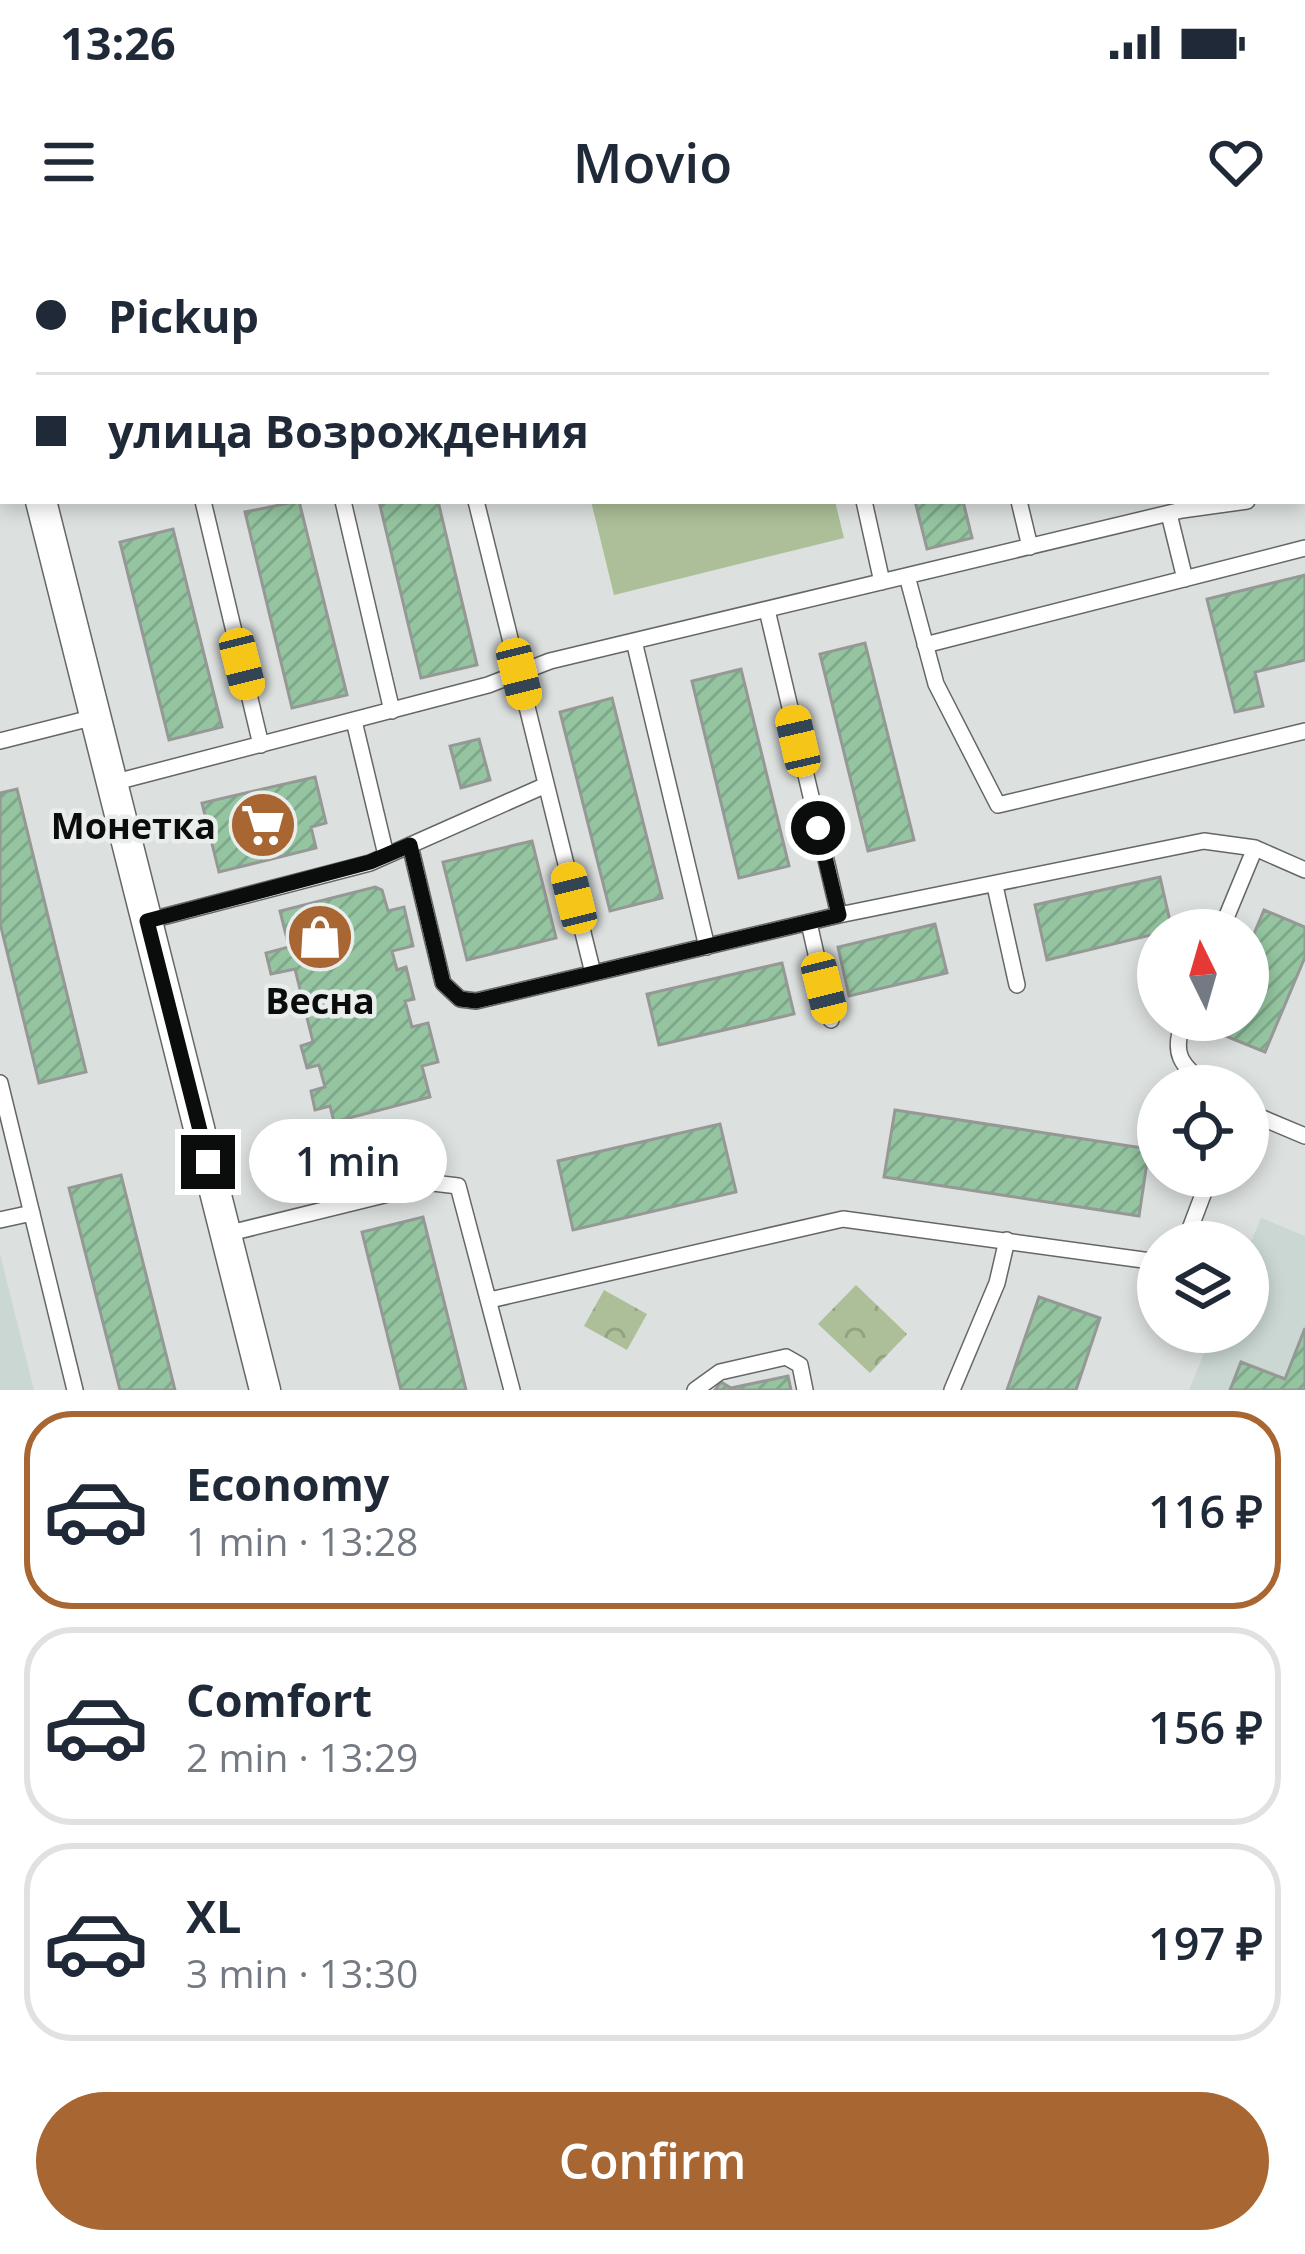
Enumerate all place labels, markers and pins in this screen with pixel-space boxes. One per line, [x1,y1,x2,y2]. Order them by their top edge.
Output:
supermarket icon: Монетка [228,790,298,860]
place label: Монетка [51,801,216,850]
shop icon: Весна [285,902,355,972]
place label: Весна [265,976,375,1025]

